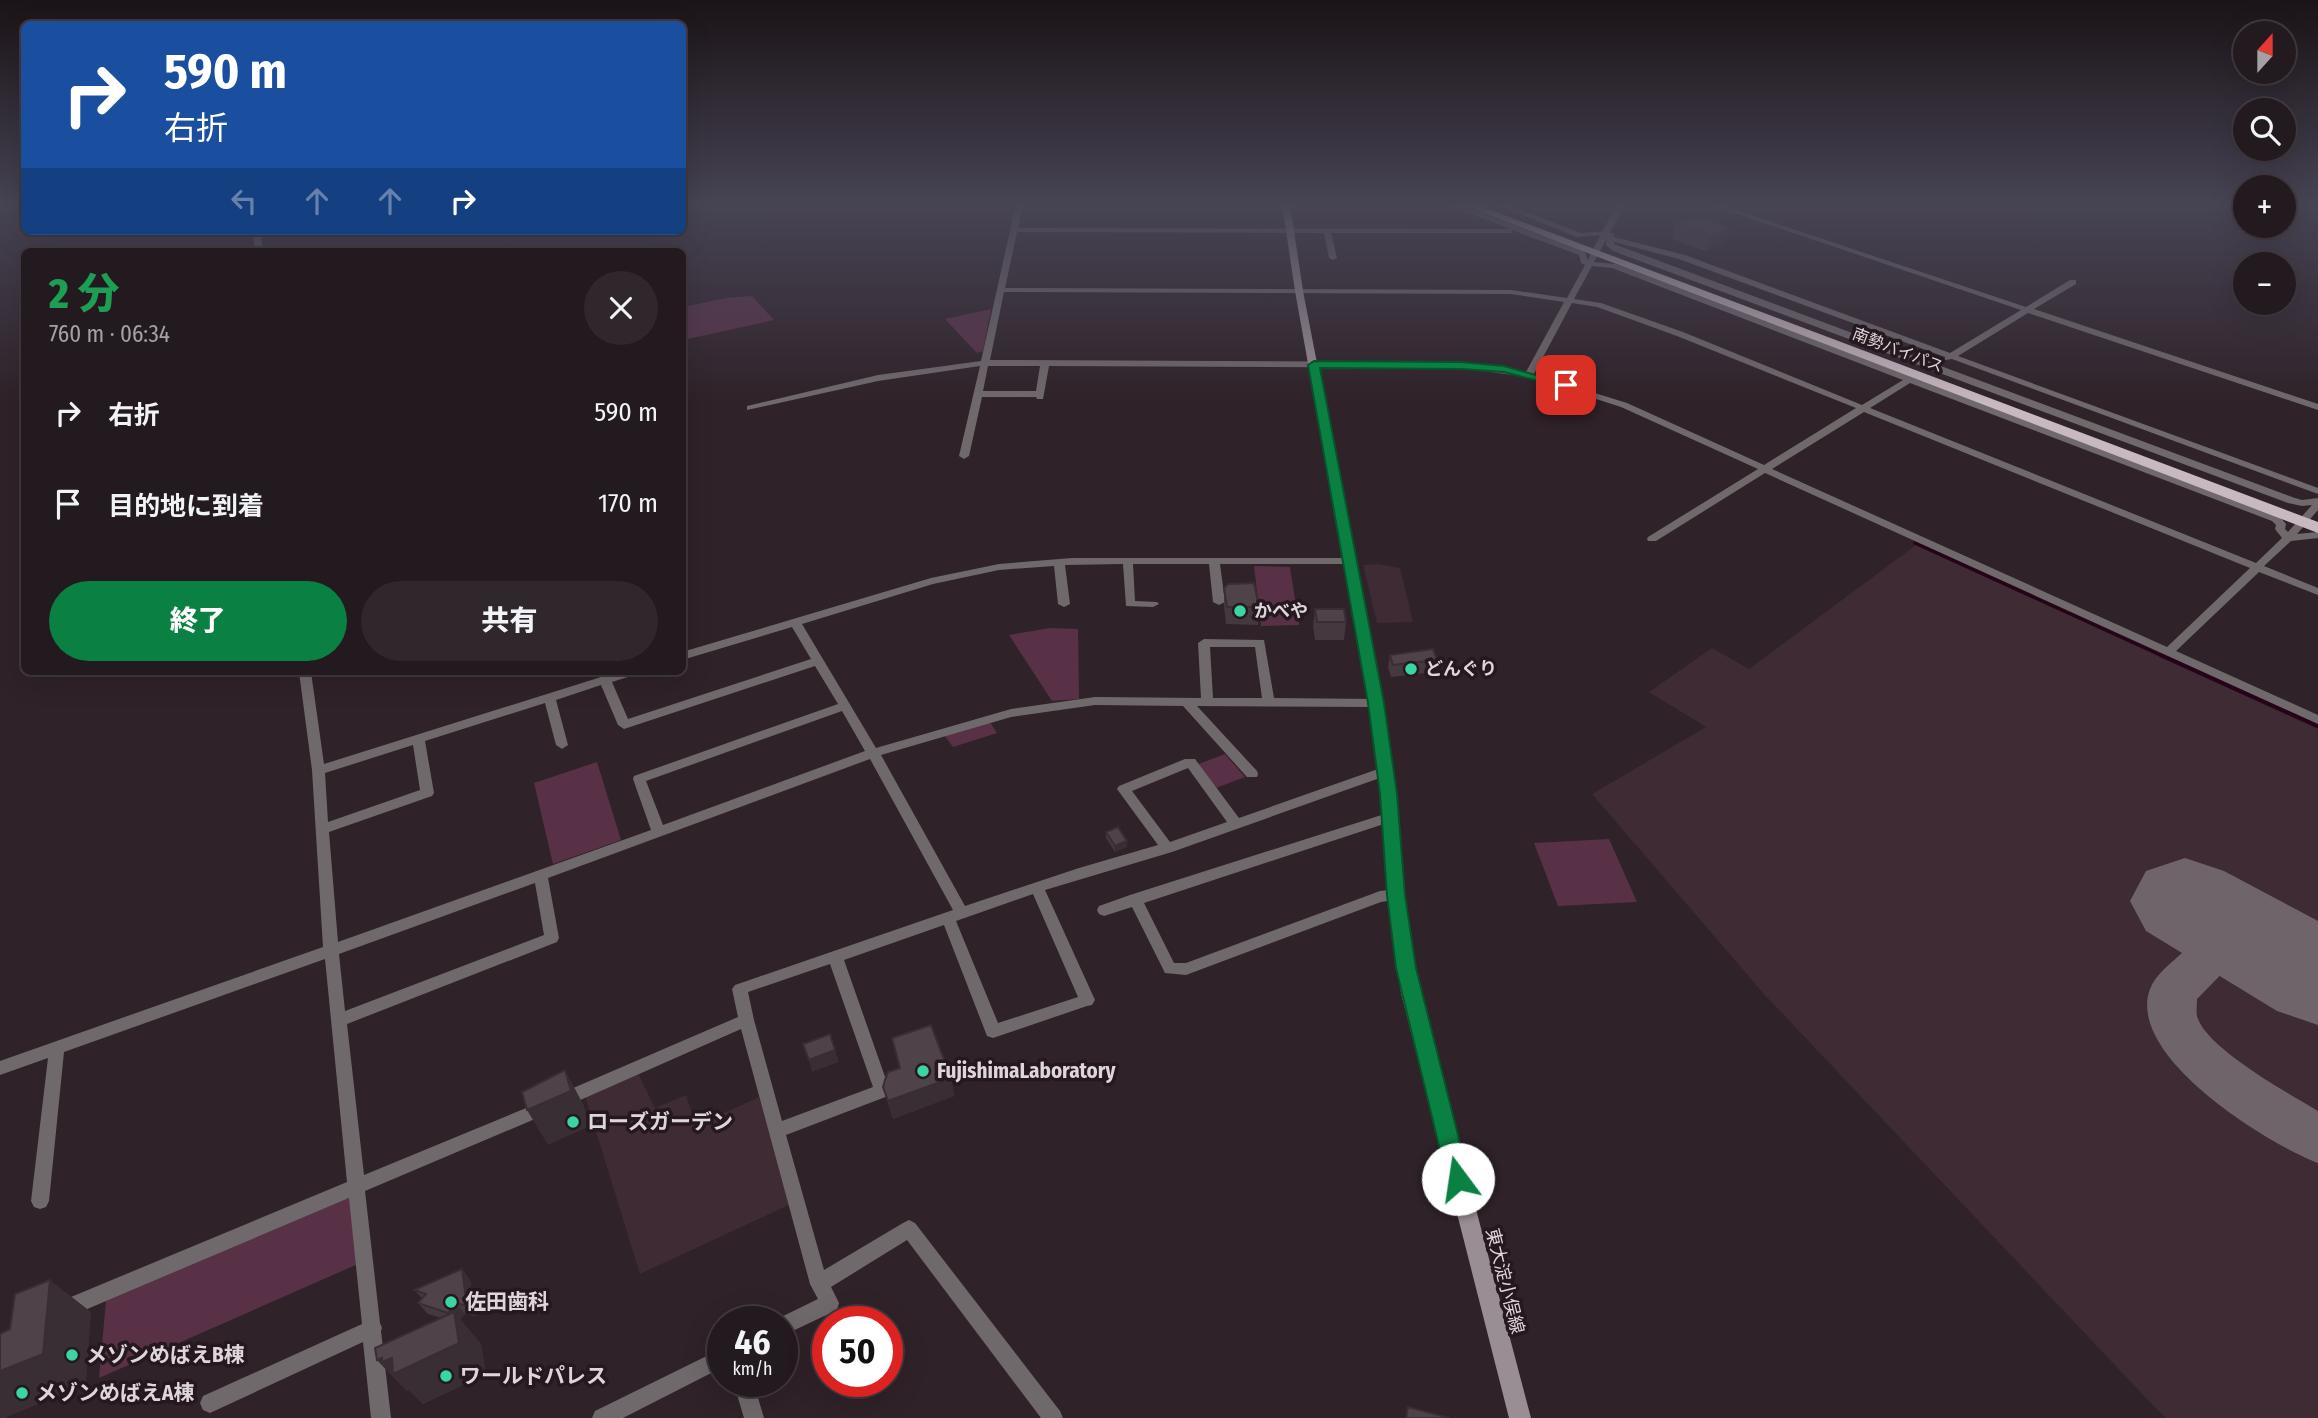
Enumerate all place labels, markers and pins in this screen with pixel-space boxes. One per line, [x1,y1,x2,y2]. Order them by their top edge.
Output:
pin [1536,355,1596,415]
place label: かべや [1254,600,1308,622]
marker: かべや [1232,603,1248,619]
place label: どんぐり [1425,658,1497,680]
marker: どんぐり [1403,661,1419,677]
place label: FujishimaLaboratory [937,1058,1117,1084]
marker: FujishimaLaboratory [915,1063,931,1079]
place label: ローズガーデン [587,1109,733,1135]
marker: ローズガーデン [565,1114,581,1130]
place label: 佐田歯科 [465,1289,549,1315]
marker: 佐田歯科 [443,1294,459,1310]
place label: メゾンめばえB棟 [86,1342,245,1368]
marker: メゾンめばえB棟 [64,1347,80,1363]
place label: ワールドパレス [460,1363,607,1389]
marker: ワールドパレス [438,1368,454,1384]
place label: メゾンめばえA棟 [36,1380,194,1406]
marker: メゾンめばえA棟 [14,1385,30,1401]

